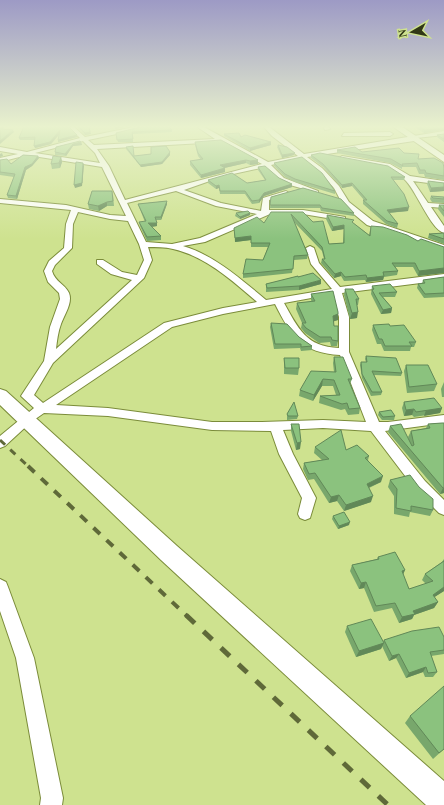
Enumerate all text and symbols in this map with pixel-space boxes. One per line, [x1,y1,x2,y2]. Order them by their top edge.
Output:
north arrow [392,12,432,52]
text: N [396,29,409,38]

